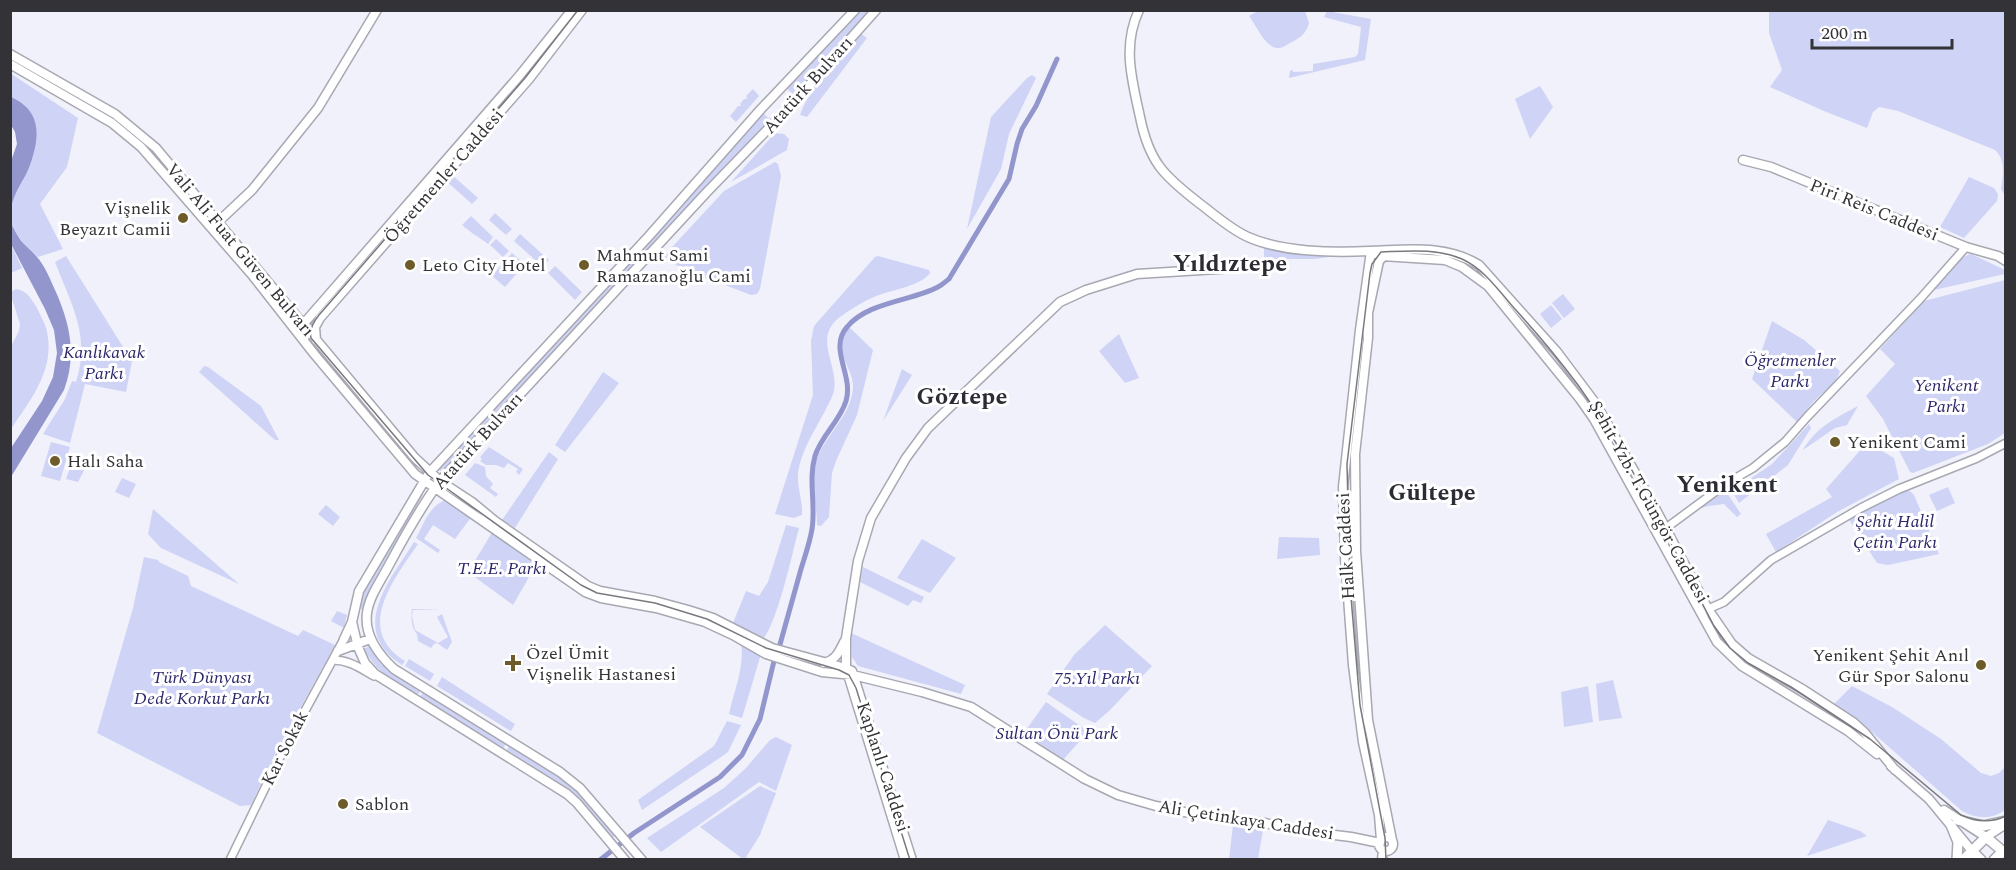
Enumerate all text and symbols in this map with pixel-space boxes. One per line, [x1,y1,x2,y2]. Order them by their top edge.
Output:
scale bar [1812,12,1952,50]
text: 200 m [1821,20,1868,47]
street label: Atatürk Bulvarı [757,30,859,140]
street label: Öğretmenler Caddesi [378,103,510,249]
street label: Vali Ali Fuat Güven Bulvarı [159,157,321,343]
street label: Piri Reis Caddesi [1805,172,1943,248]
place label: Vişnelik Beyazıt Camii [59,195,171,243]
marker: Vişnelik Beyazıt Camii [176,211,190,225]
place label: Mahmut Sami Ramazanoğlu Cami [596,242,751,290]
district label: Yıldıztepe [1173,246,1287,282]
place label: Leto City Hotel [422,252,546,279]
marker: Leto City Hotel [403,258,417,272]
marker: Mahmut Sami Ramazanoğlu Cami [577,258,591,272]
park label: Kanlıkavak Parkı [63,339,146,387]
park label: Öğretmenler Parkı [1744,347,1836,395]
park label: Yenikent Parkı [1914,372,1979,420]
district label: Göztepe [917,379,1007,415]
street label: Atatürk Bulvarı [427,386,529,496]
street label: Şehit Yzb. T.Güngör Caddesi [1582,396,1716,608]
place label: Yenikent Cami [1847,429,1966,456]
marker: Yenikent Cami [1828,435,1842,449]
place label: Halı Saha [67,448,144,475]
marker: Halı Saha [48,454,62,468]
district label: Yenikent [1676,467,1778,503]
district label: Gültepe [1388,475,1476,511]
street label: Halk Caddesi [1330,492,1362,600]
park label: Şehit Halil Çetin Parkı [1853,508,1937,556]
park label: T.E.E. Parkı [457,555,547,582]
place label: Özel Ümit Vişnelik Hastanesi [526,640,676,688]
place label: Yenikent Şehit Anıl Gür Spor Salonu [1813,642,1969,690]
marker: Özel Ümit Vişnelik Hastanesi [504,654,522,672]
marker: Yenikent Şehit Anıl Gür Spor Salonu [1974,658,1988,672]
park label: Türk Dünyası Dede Korkut Parkı [134,664,270,712]
park label: 75.Yıl Parkı [1054,665,1140,692]
street label: Kaplanlı Caddesi [849,698,917,836]
street label: Kar Sokak [255,706,315,790]
park label: Sultan Önü Park [996,720,1119,747]
place label: Sablon [355,791,409,818]
street label: Ali Çetinkaya Caddesi [1156,793,1336,847]
marker: Sablon [336,797,350,811]

